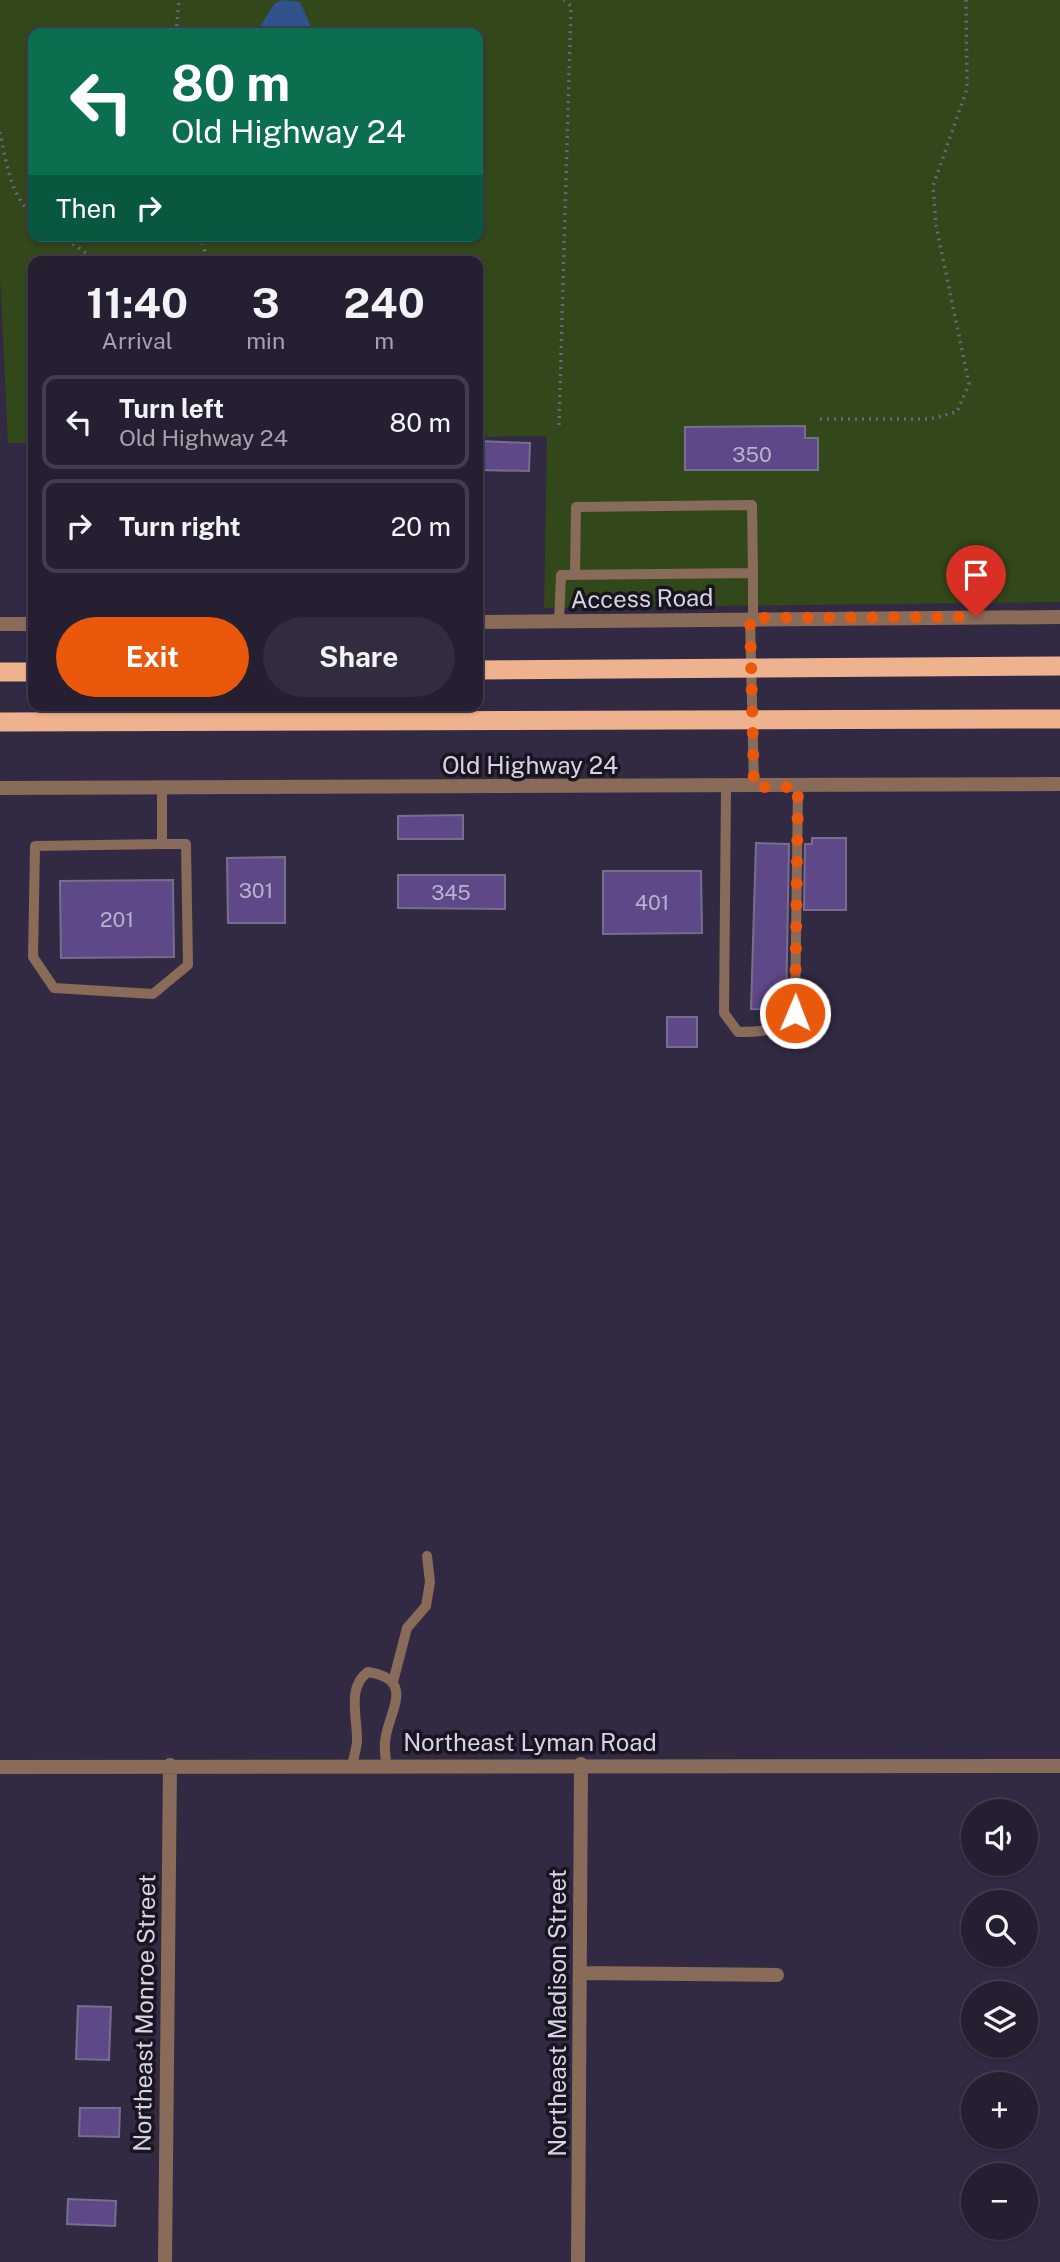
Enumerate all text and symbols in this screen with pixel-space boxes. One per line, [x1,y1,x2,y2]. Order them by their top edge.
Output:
text: 80 m [171,54,290,112]
icon: left [56,56,147,147]
text: Old Highway 24 [171,113,406,150]
icon: right [130,189,168,227]
text: Then [56,193,116,224]
text: 11:40 [86,278,188,327]
text: 3 [252,278,280,327]
text: 240 [343,278,425,327]
text: Arrival [102,327,173,354]
text: min [246,327,285,354]
text: m [374,327,394,354]
text: Turn left [119,393,224,424]
icon: left [60,403,98,441]
text: 80 m [390,407,451,438]
text: Old Highway 24 [119,424,288,451]
house number: 350 [732,442,772,467]
icon: right [60,507,98,545]
text: Turn right [119,511,241,542]
text: 20 m [391,511,451,542]
pin [946,545,1006,617]
icon: arrive [957,556,995,594]
street label: Access Road [570,583,714,613]
button: Exit [56,617,249,697]
button: Share [263,617,455,697]
street label: Old Highway 24 [442,751,618,779]
house number: 301 [239,878,273,903]
house number: 345 [431,880,471,905]
house number: 401 [635,890,669,915]
house number: 201 [100,907,134,932]
position arrow [758,976,832,1050]
street label: Northeast Lyman Road [403,1728,657,1756]
map controls [961,1799,1038,2240]
button: sound [961,1799,1038,1876]
street label: Northeast Madison Street [543,1869,571,2157]
street label: Northeast Monroe Street [128,1874,160,2152]
button: search [961,1890,1038,1967]
button: layers [961,1981,1038,2058]
button: + [961,2072,1038,2149]
button: − [961,2163,1038,2240]

